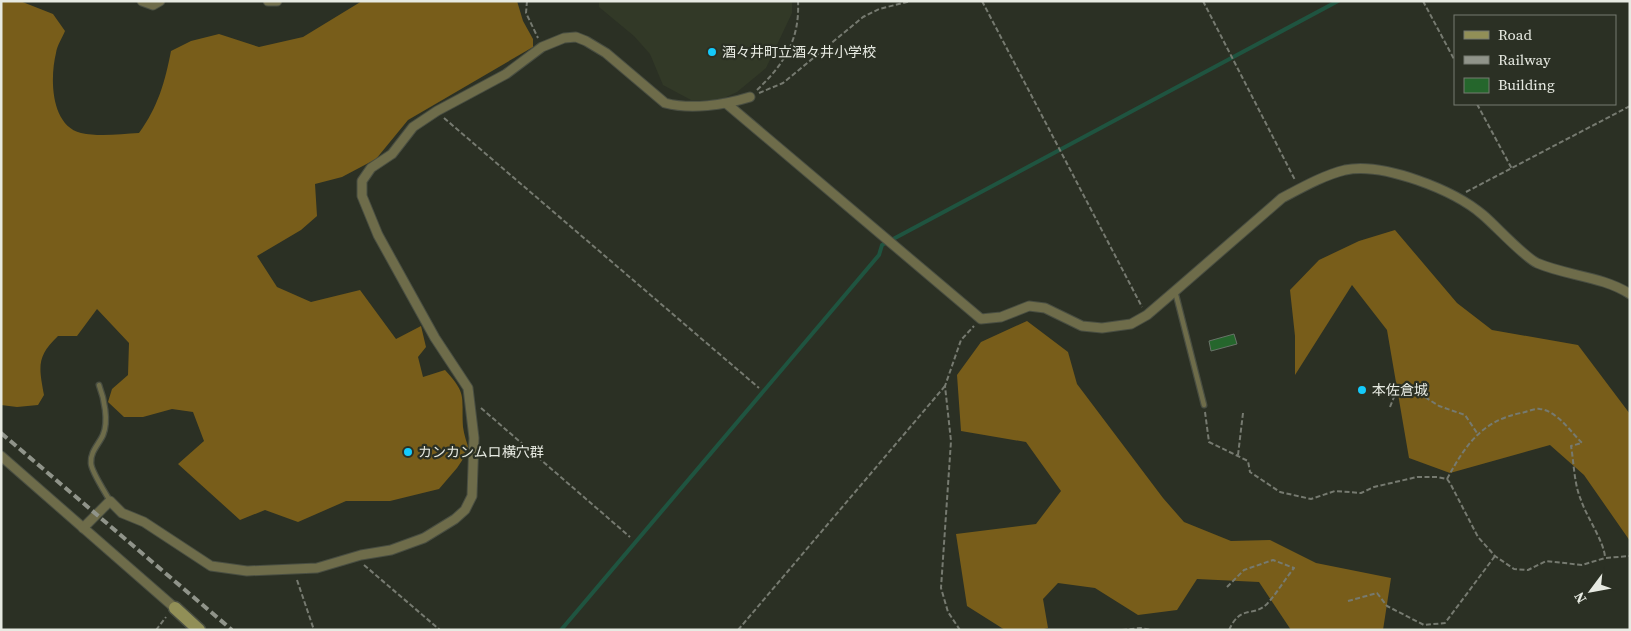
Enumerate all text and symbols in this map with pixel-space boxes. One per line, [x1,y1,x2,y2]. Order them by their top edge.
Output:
legend [1454,15,1616,105]
text: Road [1498,24,1532,45]
place label: 酒々井町立酒々井小学校 [722,42,876,62]
marker: 酒々井町立酒々井小学校 [706,46,718,58]
text: Railway [1498,49,1551,70]
text: Building [1498,74,1555,95]
place label: 本佐倉城 [1372,380,1428,400]
marker: 本佐倉城 [1356,384,1368,396]
place label: カンカンムロ横穴群 [418,442,544,462]
marker: カンカンムロ横穴群 [402,446,414,458]
north arrow [1566,566,1616,616]
text: N [1569,588,1591,608]

